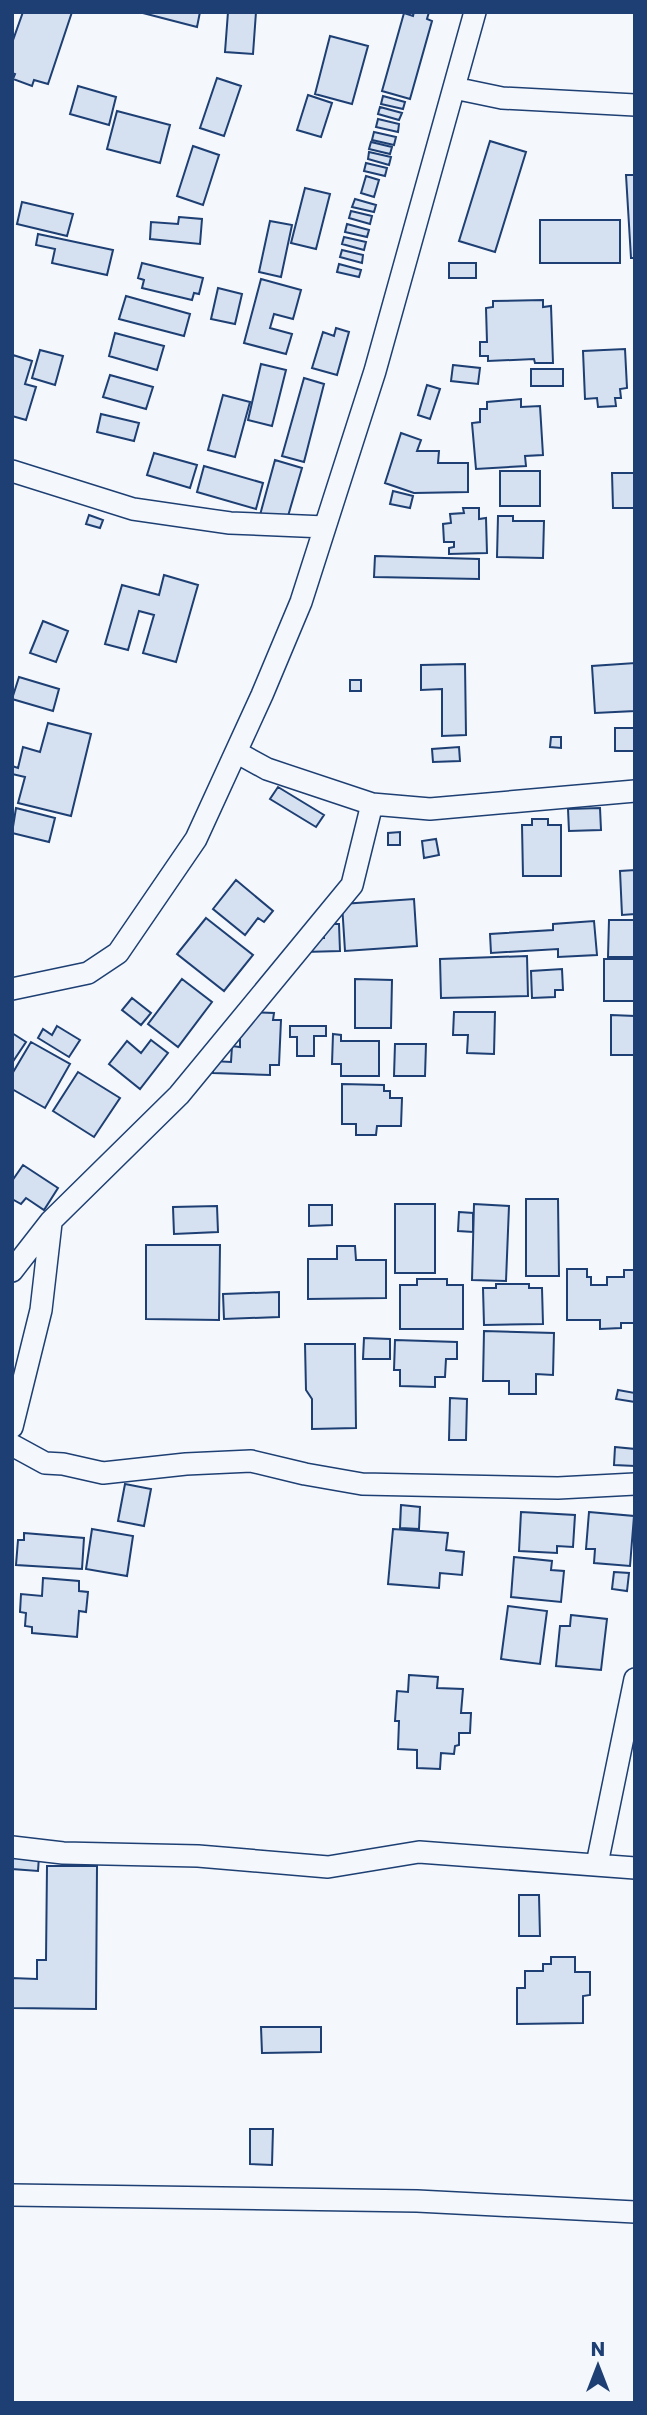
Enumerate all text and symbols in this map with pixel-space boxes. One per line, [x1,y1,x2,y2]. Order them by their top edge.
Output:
north arrow [563,2331,633,2401]
text: N [591,2336,605,2363]

